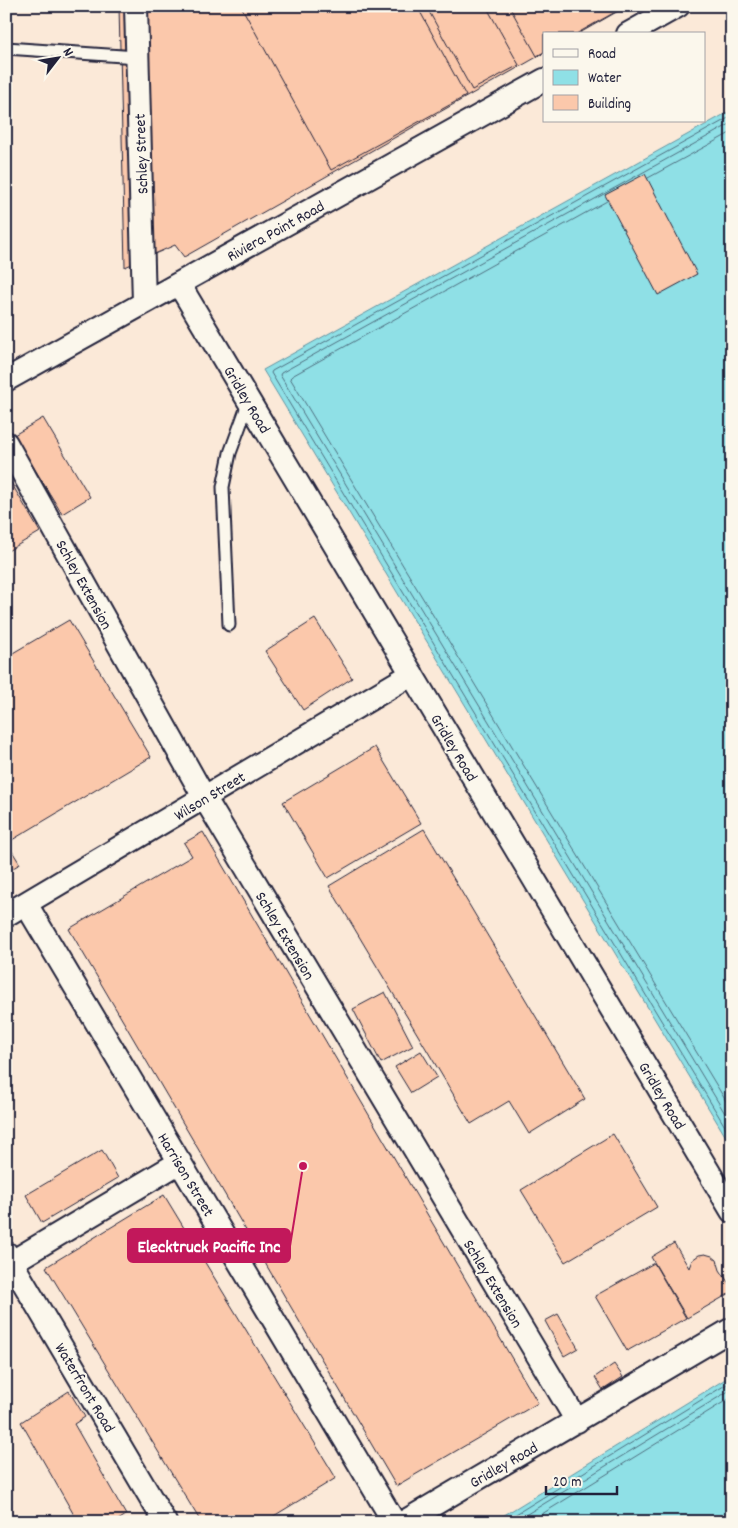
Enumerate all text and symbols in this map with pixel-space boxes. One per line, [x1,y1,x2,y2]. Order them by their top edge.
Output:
north arrow [32,32,82,82]
legend [543,32,706,122]
text: N [57,44,78,61]
text: Road [588,44,616,66]
text: Water [588,68,622,90]
text: Building [588,94,631,116]
street label: Schley Street [130,113,155,195]
street label: Riviera Point Road [223,196,329,269]
street label: Gridley Road [217,362,275,439]
street label: Schley Extension [49,536,117,634]
street label: Gridley Road [424,710,482,787]
street label: Wilson Street [170,767,250,828]
street label: Schley Extension [248,888,319,985]
street label: Gridley Road [632,1058,690,1135]
street label: Harrison Street [151,1129,219,1222]
callout: Elecktruck Pacific Inc [128,1229,290,1262]
text: Elecktruck Pacific Inc [138,1236,280,1261]
street label: Schley Extension [456,1236,527,1333]
street label: Waterfront Road [48,1339,120,1438]
street label: Gridley Road [466,1437,543,1495]
scale bar [546,1463,617,1495]
text: 20 m [553,1472,581,1494]

